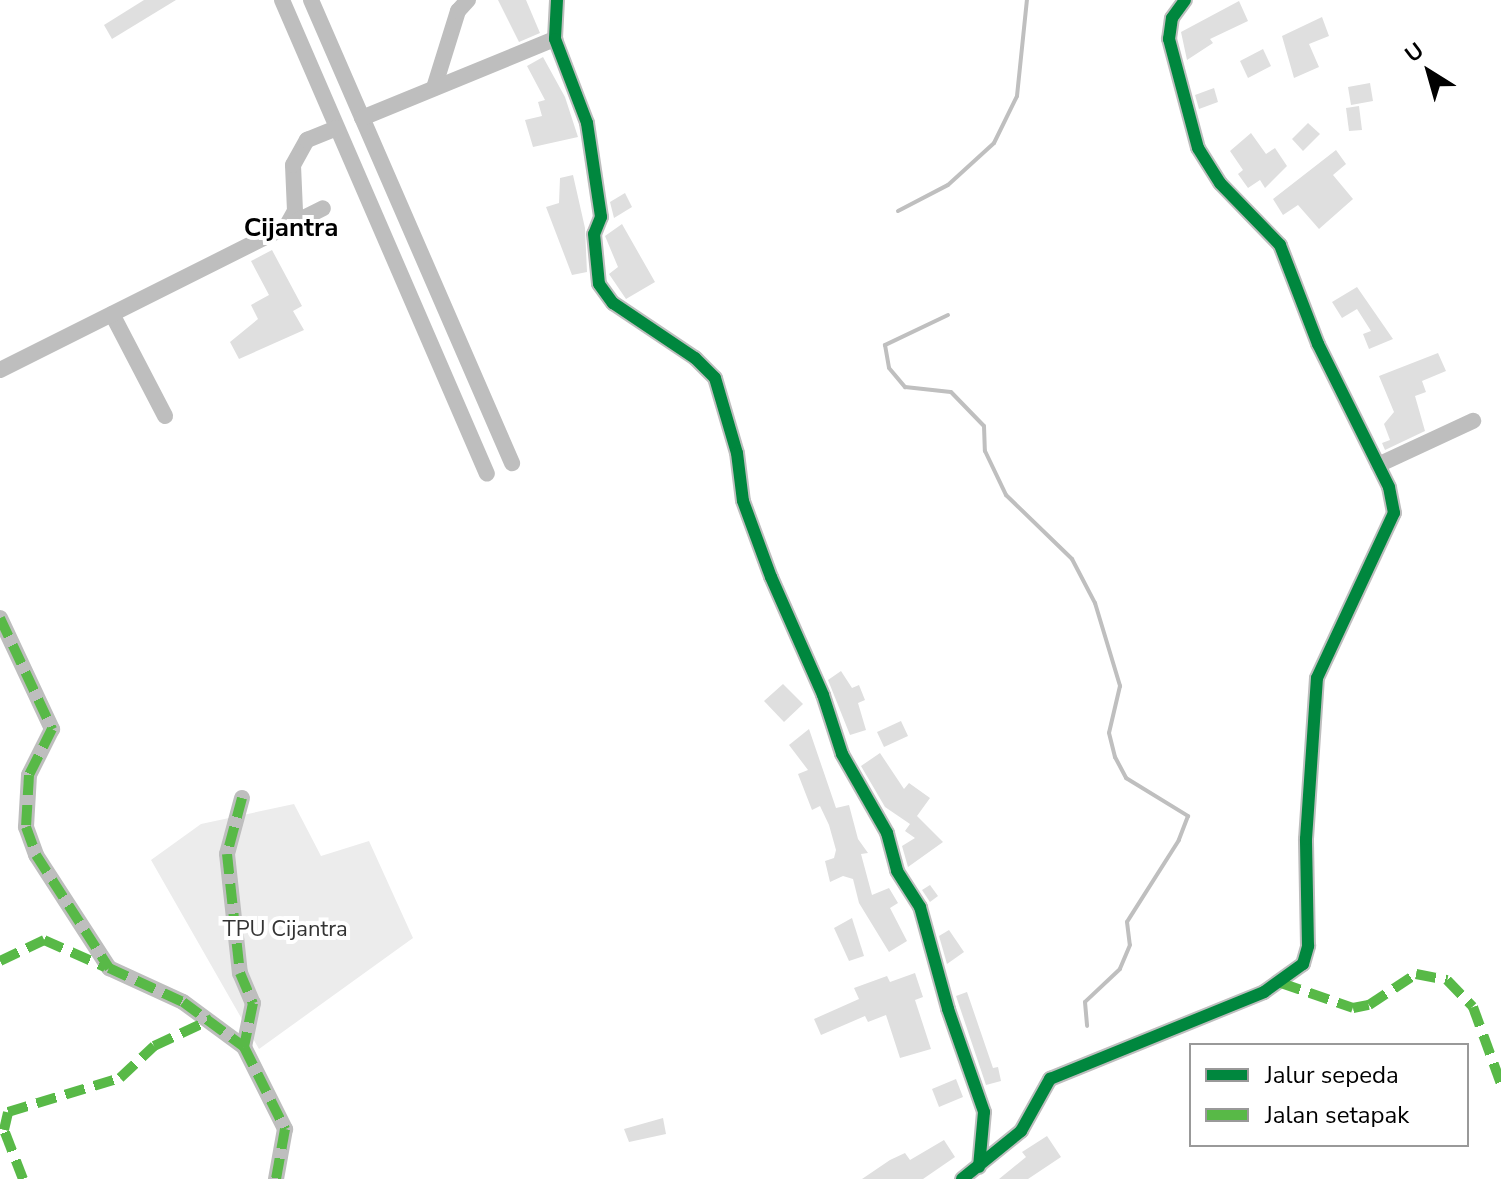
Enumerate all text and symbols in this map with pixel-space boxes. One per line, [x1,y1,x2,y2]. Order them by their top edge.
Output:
north arrow [1389,32,1469,112]
text: U [1399,36,1430,70]
district label: Cijantra [244,212,338,244]
park label: TPU Cijantra [222,917,348,943]
legend [1189,1043,1469,1147]
text: Jalur sepeda [1265,1059,1399,1091]
text: Jalan setapak [1265,1099,1409,1131]

